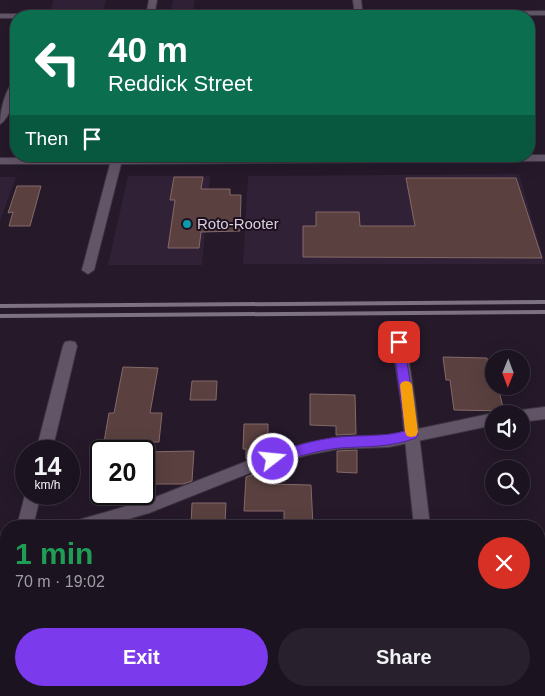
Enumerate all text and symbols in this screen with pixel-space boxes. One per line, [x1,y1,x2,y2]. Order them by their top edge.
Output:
icon: left [25,30,90,95]
text: 40 m [108,30,188,69]
text: Reddick Street [108,71,252,96]
icon: arrive [78,125,106,153]
text: Then [25,128,68,149]
place label: Roto-Rooter [197,215,279,232]
marker: Roto-Rooter [181,218,193,230]
pin [378,321,420,363]
icon: arrive [385,328,413,356]
north arrow [485,350,530,395]
map controls [485,350,530,505]
button: sound [485,405,530,450]
position arrow [246,432,298,484]
speed limit sign: 20 [90,440,155,505]
text: 14 [34,452,61,480]
button: search [485,460,530,505]
text: km/h [34,478,61,492]
text: 1 min [15,537,93,570]
button: close [478,537,530,589]
text: 70 m · 19:02 [15,573,105,590]
button: Exit [15,628,268,686]
button: Share [278,628,530,686]

